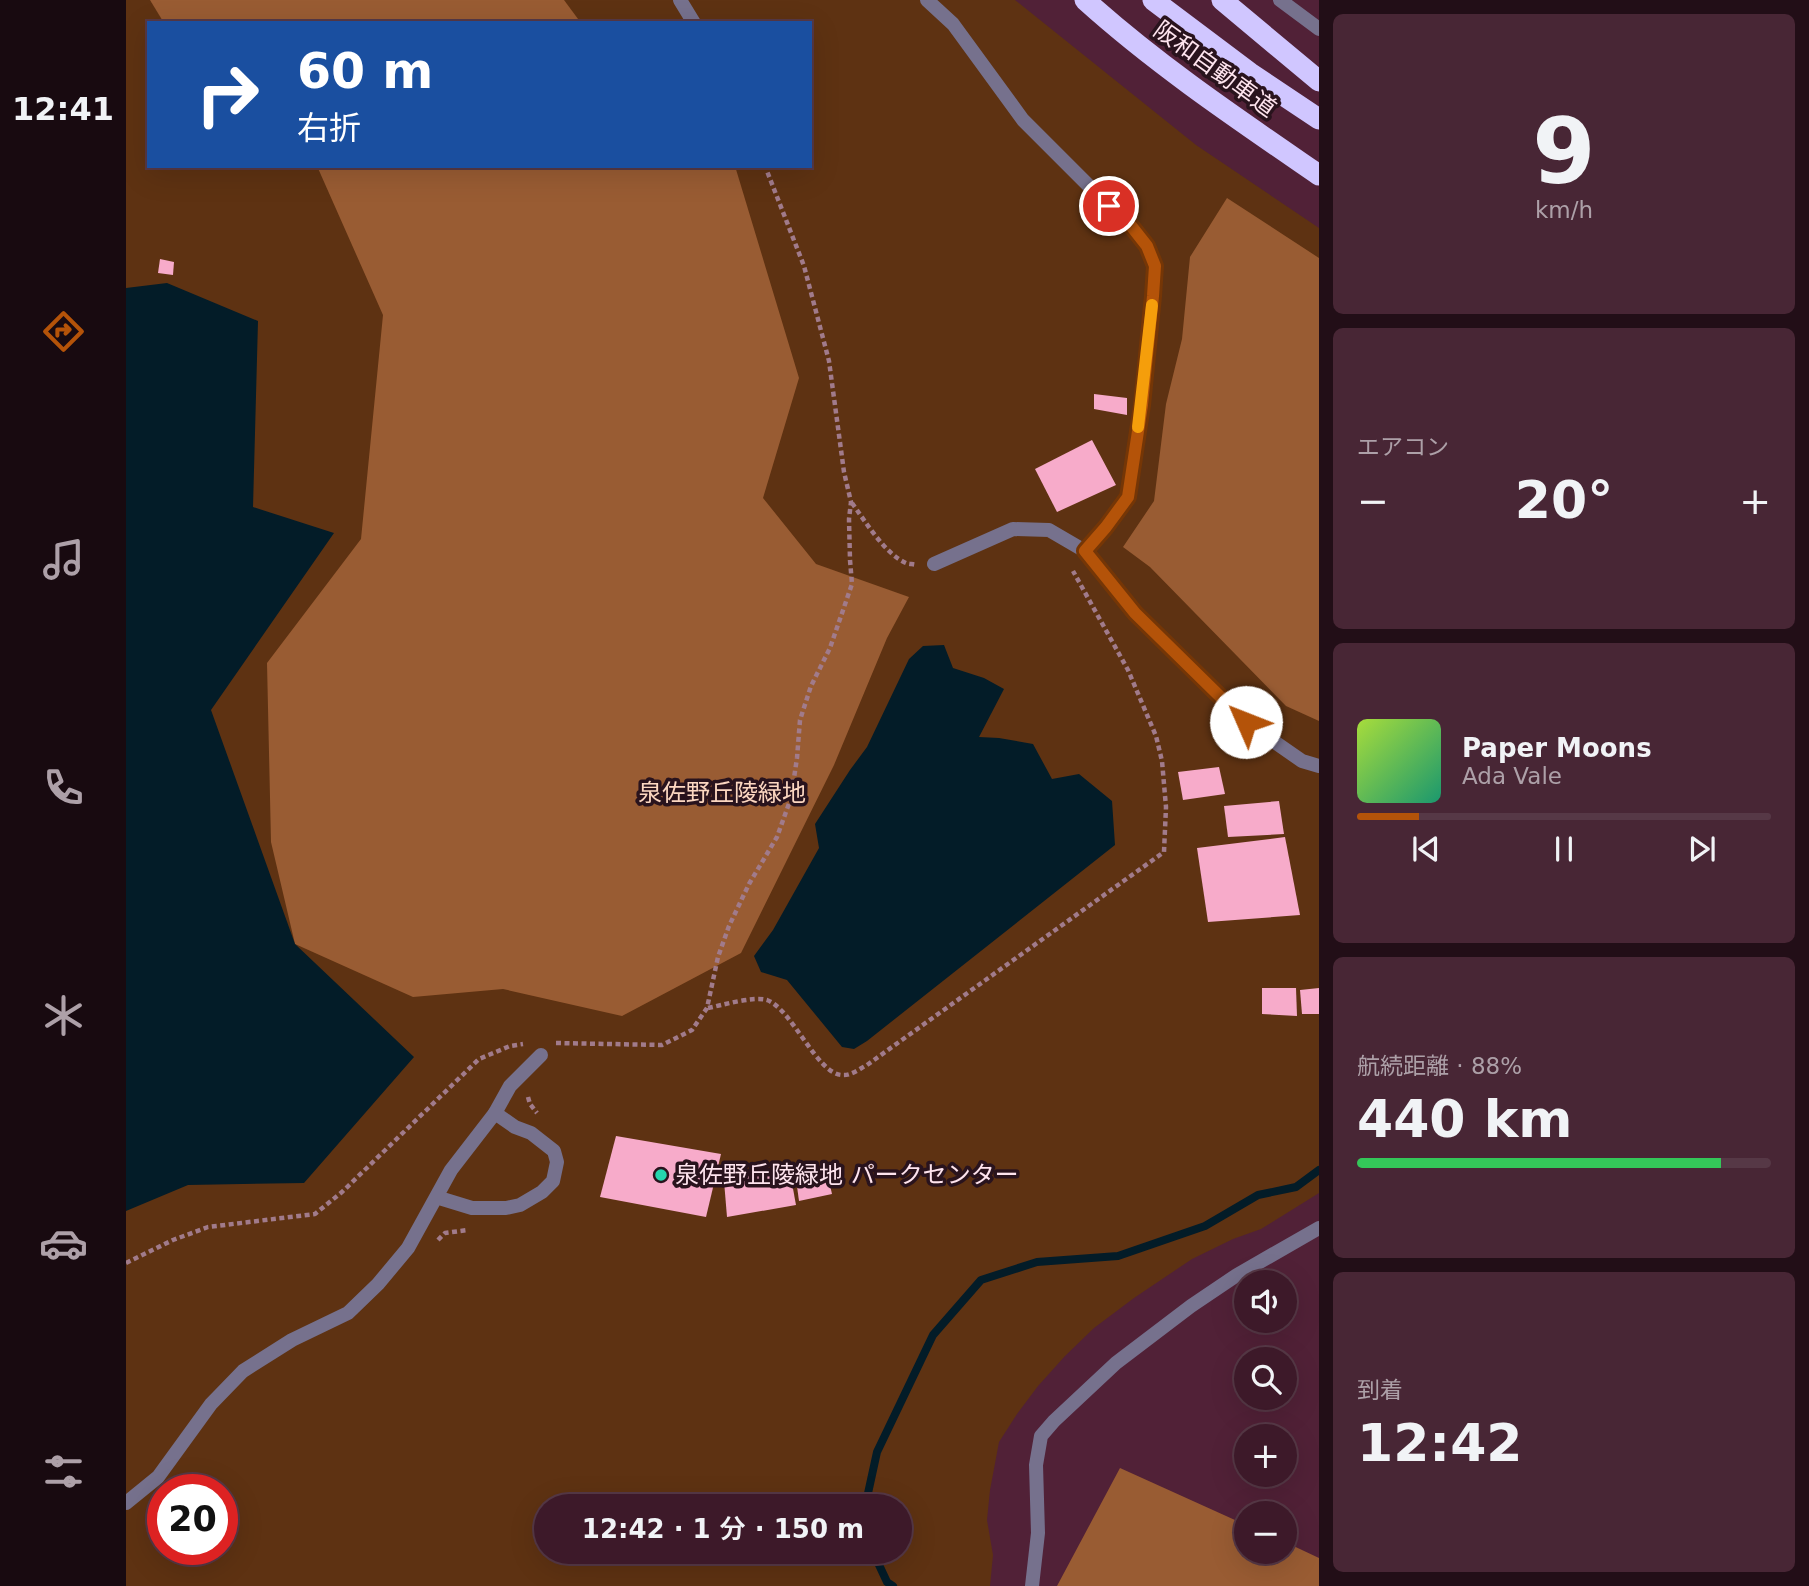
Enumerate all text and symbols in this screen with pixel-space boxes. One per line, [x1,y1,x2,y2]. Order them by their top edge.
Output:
street label: 阪和自動車道 [1149,15,1281,123]
text: 60 m [297,43,433,100]
icon: right [182,49,273,140]
text: 12:41 [12,90,114,128]
text: 9 [1532,99,1596,204]
text: 右折 [297,109,361,147]
pin [1079,176,1139,236]
icon: arrive [1090,187,1128,225]
text: km/h [1535,197,1593,223]
icon: directions [39,307,88,356]
text: エアコン [1357,434,1449,460]
text: 20° [1515,470,1613,530]
text: − [1357,479,1389,523]
text: + [1739,479,1771,523]
icon: music [39,535,88,584]
position arrow [1209,685,1283,759]
text: Paper Moons [1462,733,1652,763]
icon: phone [39,763,88,812]
text: Ada Vale [1462,763,1562,789]
park label: 泉佐野丘陵緑地 [638,779,806,807]
icon: previous [1407,830,1445,868]
icon: pause [1545,830,1583,868]
icon: next [1683,830,1721,868]
icon: climate [39,991,88,1040]
text: 航続距離 · 88% [1357,1053,1522,1079]
text: 440 km [1357,1089,1572,1149]
place label: 泉佐野丘陵緑地 パークセンター [675,1161,1019,1189]
marker: 泉佐野丘陵緑地 パークセンター [653,1167,669,1183]
icon: car [39,1219,88,1268]
map controls [1234,1270,1297,1564]
button: sound [1234,1270,1297,1333]
button: search [1234,1347,1297,1410]
text: 到着 [1357,1377,1403,1403]
text: 12:42 [1357,1413,1523,1473]
button: + [1234,1424,1297,1487]
icon: filters [39,1447,88,1496]
speed limit sign: 20 [147,1474,238,1565]
button: − [1234,1501,1297,1564]
text: 12:42 · 1 分 · 150 m [582,1514,864,1544]

